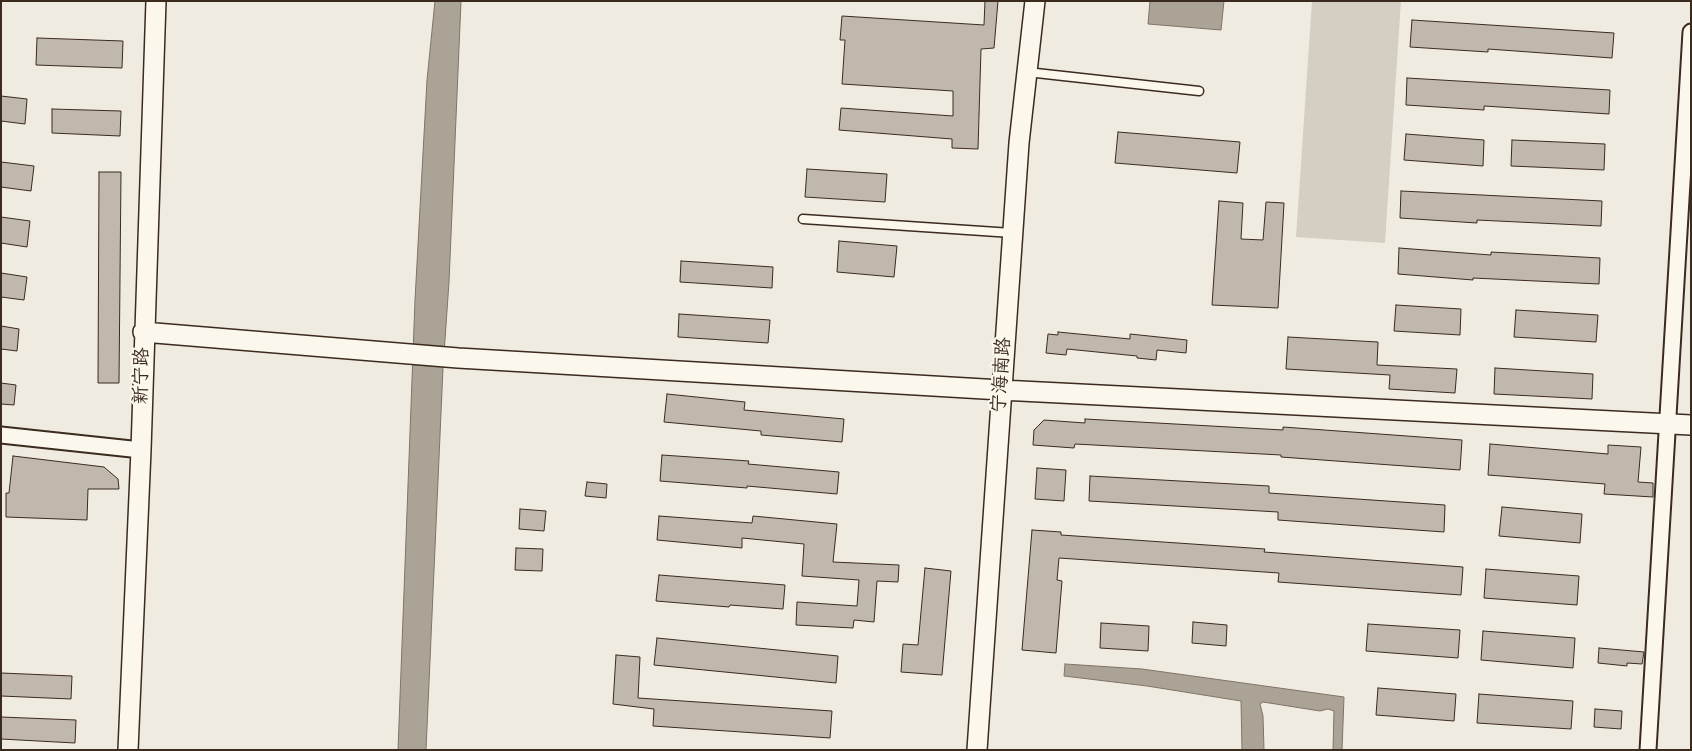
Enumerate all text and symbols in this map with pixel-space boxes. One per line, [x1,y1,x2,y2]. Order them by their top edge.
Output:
street label: 宁海南路 [988,336,1016,414]
street label: 新宁路 [130,347,154,405]

